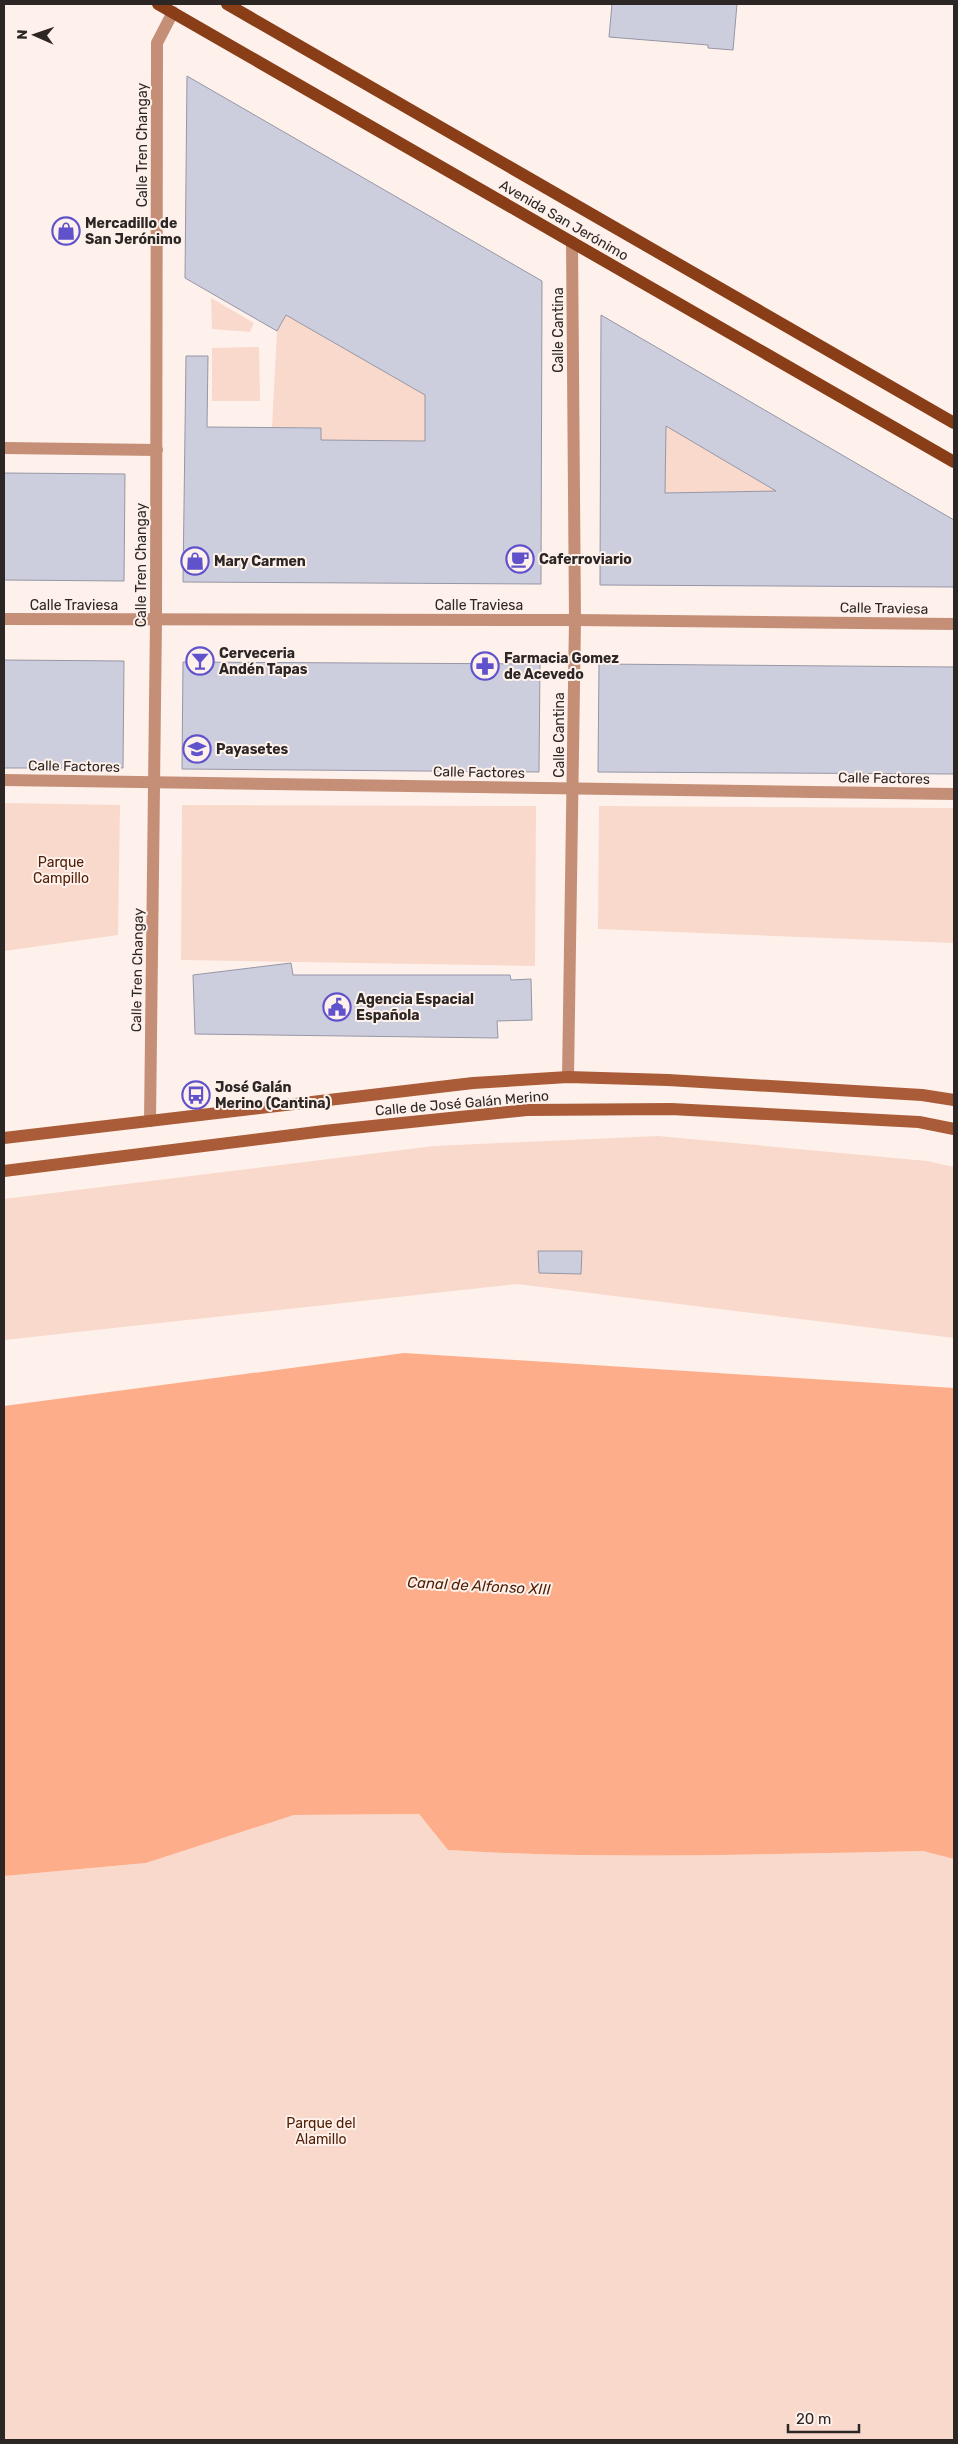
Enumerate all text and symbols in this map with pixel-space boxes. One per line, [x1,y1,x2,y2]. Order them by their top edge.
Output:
north arrow [10,10,60,60]
text: N [14,29,31,40]
street label: Calle Tren Changay [134,83,151,207]
street label: Avenida San Jerónimo [496,177,631,264]
place label: Mercadillo de San Jerónimo [85,215,181,248]
shop icon: Mercadillo de San Jerónimo [51,216,81,246]
street label: Calle Cantina [550,287,567,373]
street label: Calle Tren Changay [133,503,150,627]
cafe icon: Caferroviario [505,544,535,574]
shop icon: Mary Carmen [180,546,210,576]
place label: Caferroviario [539,551,632,568]
place label: Mary Carmen [214,553,306,570]
street label: Calle Traviesa [30,597,118,614]
street label: Calle Traviesa [435,597,523,614]
street label: Calle Traviesa [840,599,928,618]
place label: Cerveceria Andén Tapas [219,645,308,678]
bar icon: Cerveceria Andén Tapas [185,646,215,676]
place label: Farmacia Gomez de Acevedo [504,650,619,683]
pharmacy icon: Farmacia Gomez de Acevedo [470,651,500,681]
street label: Calle Cantina [551,692,568,778]
school or university icon: Payasetes [182,734,212,764]
place label: Payasetes [216,741,289,758]
street label: Calle Factores [28,757,120,776]
street label: Calle Factores [433,763,525,782]
street label: Calle Factores [838,769,930,788]
park label: Parque Campillo [33,854,89,887]
street label: Calle Tren Changay [128,907,147,1032]
place label: Agencia Espacial Española [356,991,474,1024]
public building icon: Agencia Espacial Española [322,992,352,1022]
place label: José Galán Merino (Cantina) [215,1079,331,1112]
bus stop icon: José Galán Merino (Cantina) [181,1080,211,1110]
street label: Calle de José Galán Merino [374,1087,550,1120]
water label: Canal de Alfonso XIII [407,1573,552,1599]
park label: Parque del Alamillo [286,2115,356,2148]
scale bar [788,2402,859,2434]
text: 20 m [796,2410,831,2428]

